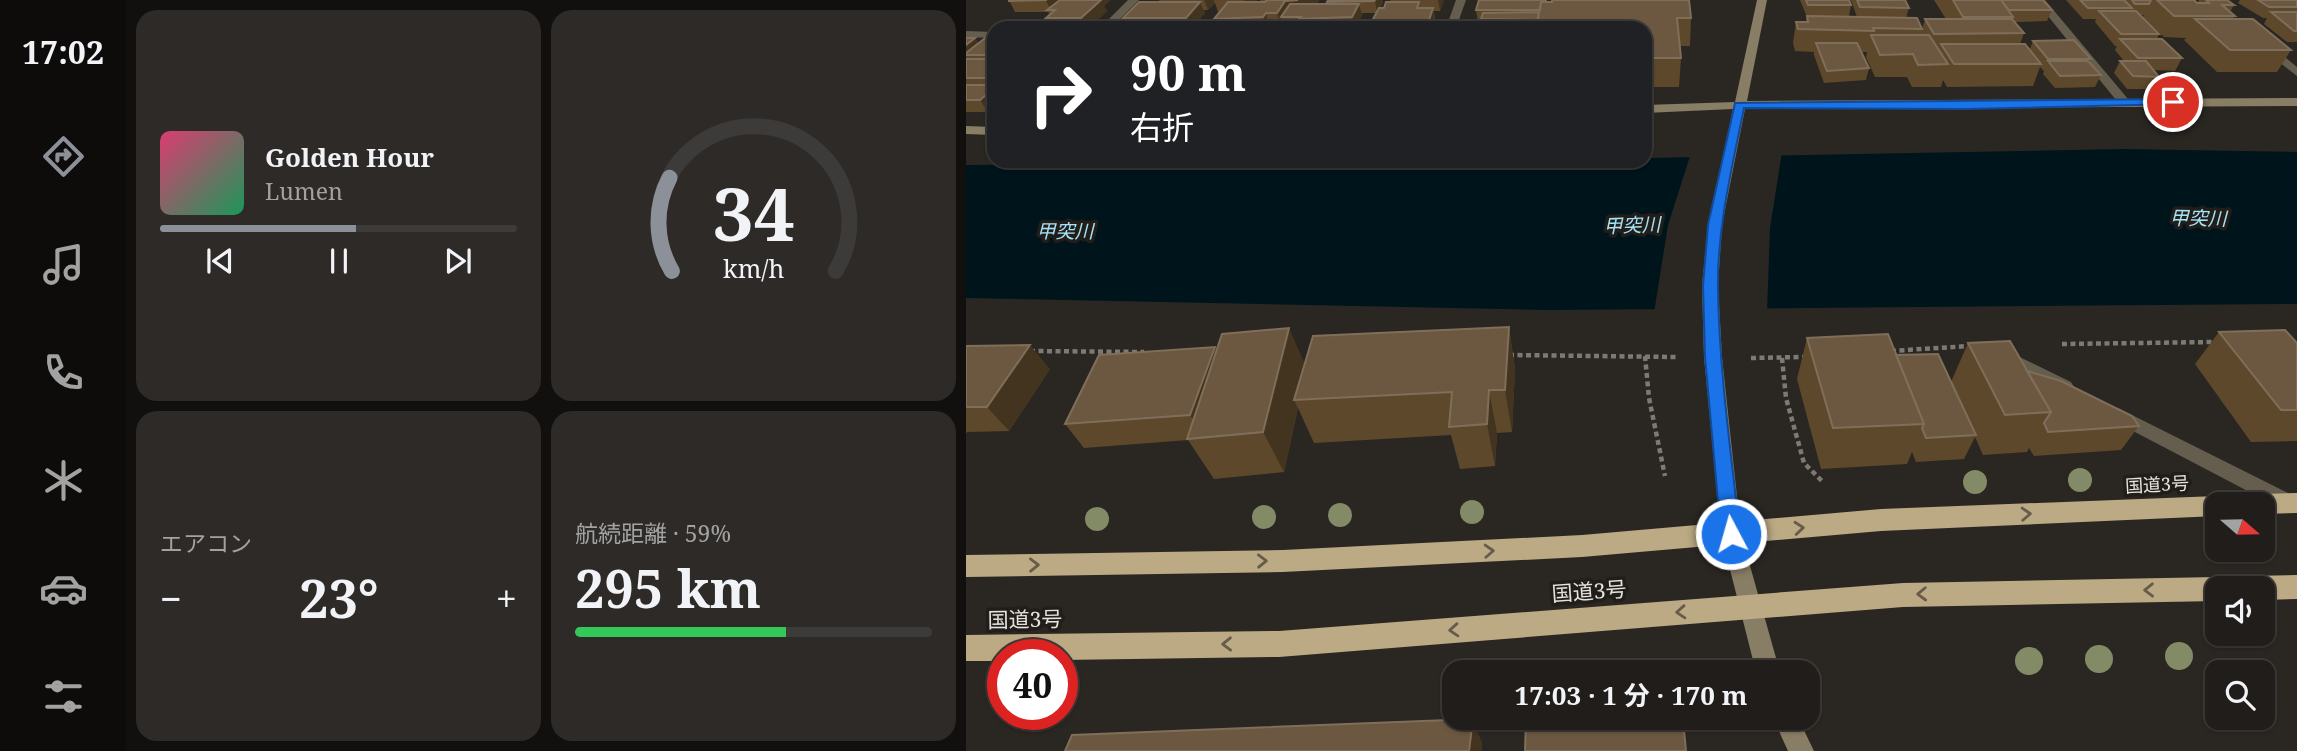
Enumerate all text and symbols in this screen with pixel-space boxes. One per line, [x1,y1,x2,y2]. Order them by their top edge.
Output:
text: 17:02 [22,30,104,73]
text: 90 m [1130,39,1246,105]
icon: right [1015,49,1106,140]
pin [2143,72,2203,132]
icon: arrive [2154,83,2192,121]
text: 右折 [1130,105,1194,148]
icon: directions [39,132,88,181]
text: Golden Hour [265,139,434,175]
text: 34 [712,164,795,263]
text: Lumen [265,175,343,207]
water label: 甲突川 [2169,205,2229,232]
water label: 甲突川 [1603,211,1663,239]
water label: 甲突川 [1036,218,1095,244]
icon: music [39,240,88,289]
icon: previous [201,242,239,280]
icon: pause [320,242,358,280]
icon: next [439,242,477,280]
text: km/h [723,251,784,285]
icon: phone [39,348,88,397]
icon: climate [39,456,88,505]
street label: 国道3号 [2124,470,2190,498]
north arrow [2205,492,2275,562]
map controls [2205,492,2275,730]
position arrow [1694,497,1768,571]
one-way arrow [2021,507,2032,522]
text: 航続距離 · 59% [575,517,731,549]
one-way arrow [1794,521,1805,536]
text: エアコン [160,527,252,559]
one-way arrow [1484,543,1495,558]
text: 295 km [575,552,761,623]
one-way arrow [1257,553,1267,569]
one-way arrow [1029,557,1040,573]
text: 23° [299,562,379,633]
icon: car [39,564,88,613]
text: − [160,572,182,624]
text: + [496,572,517,624]
street label: 国道3号 [1551,574,1627,608]
button: sound [2205,576,2275,646]
one-way arrow [2143,582,2154,598]
one-way arrow [1916,587,1927,602]
street label: 国道3号 [987,604,1063,634]
one-way arrow [1675,604,1686,619]
one-way arrow [1448,622,1459,637]
one-way arrow [1221,636,1232,652]
speed limit sign: 40 [987,639,1078,730]
button: search [2205,660,2275,730]
icon: filters [39,672,88,721]
text: 17:03 · 1 分 · 170 m [1515,677,1747,713]

